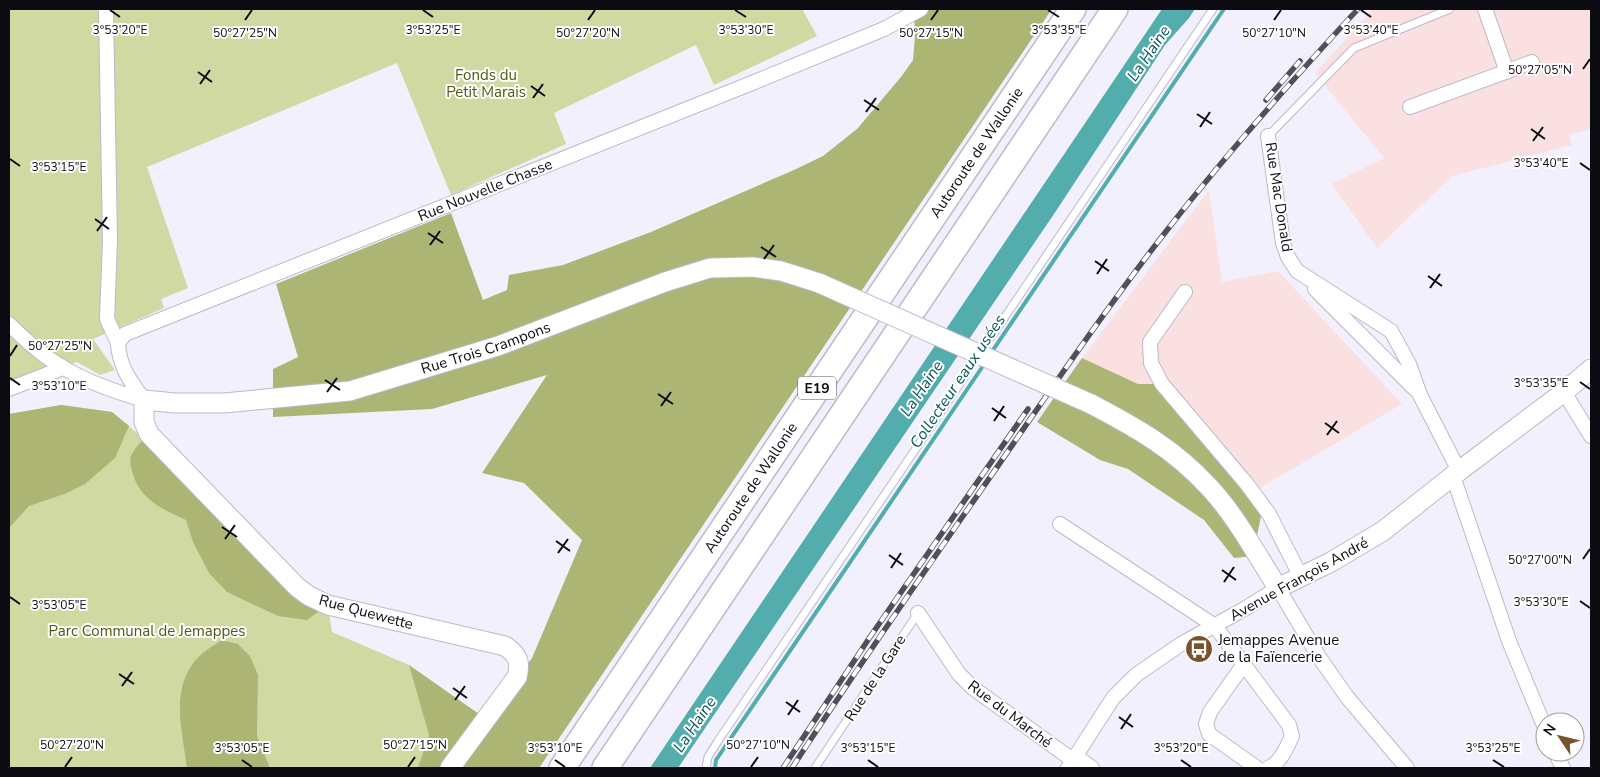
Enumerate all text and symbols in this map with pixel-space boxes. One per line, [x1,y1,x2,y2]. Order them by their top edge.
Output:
water label: La Haine [1122,21,1176,86]
text: 3°53'20"E [93,22,147,38]
text: 3°53'25"E [406,22,460,38]
text: 3°53'30"E [719,22,773,38]
text: 3°53'35"E [1032,22,1086,38]
text: 3°53'40"E [1344,22,1398,38]
text: 50°27'25"N [213,25,277,41]
text: 50°27'20"N [556,25,620,41]
text: 50°27'15"N [899,25,963,41]
text: 50°27'10"N [1242,25,1306,41]
text: 50°27'05"N [1508,62,1572,78]
park label: Fonds du Petit Marais [446,65,526,102]
street label: Autoroute de Wallonie [925,83,1028,222]
street label: Rue Mac Donald [1260,141,1298,253]
street label: Rue Nouvelle Chasse [415,154,555,226]
text: 3°53'40"E [1514,155,1568,171]
text: 3°53'15"E [32,159,86,175]
water label: Collecteur eaux usées [905,310,1011,453]
street label: Rue Trois Crampons [418,317,553,379]
text: 50°27'25"N [28,338,92,354]
water label: La Haine [895,356,949,421]
text: 3°53'35"E [1514,375,1568,391]
road number: E19 [798,376,836,399]
text: 3°53'10"E [32,378,86,394]
street label: Autoroute de Wallonie [700,418,802,557]
street label: Avenue François André [1226,532,1372,626]
text: 50°27'00"N [1508,552,1572,568]
street label: Rue Quewette [317,590,415,634]
text: 3°53'30"E [1514,594,1568,610]
text: 3°53'05"E [32,597,86,613]
park label: Parc Communal de Jemappes [49,621,245,641]
place label: Jemappes Avenue de la Faïencerie [1217,630,1339,667]
street label: Rue de la Gare [840,631,910,725]
bus stop icon: Jemappes Avenue de la Faïencerie [1184,634,1214,664]
street label: Rue du Marché [964,676,1056,752]
water label: La Haine [668,692,722,757]
north arrow [1535,712,1585,762]
text: N [1539,720,1561,740]
text: 50°27'20"N [40,737,104,753]
text: 50°27'15"N [383,737,447,753]
text: 50°27'10"N [726,737,790,753]
text: 3°53'05"E [215,740,269,756]
text: 3°53'10"E [528,740,582,756]
text: 3°53'15"E [841,740,895,756]
text: 3°53'20"E [1154,740,1208,756]
text: 3°53'25"E [1466,740,1520,756]

